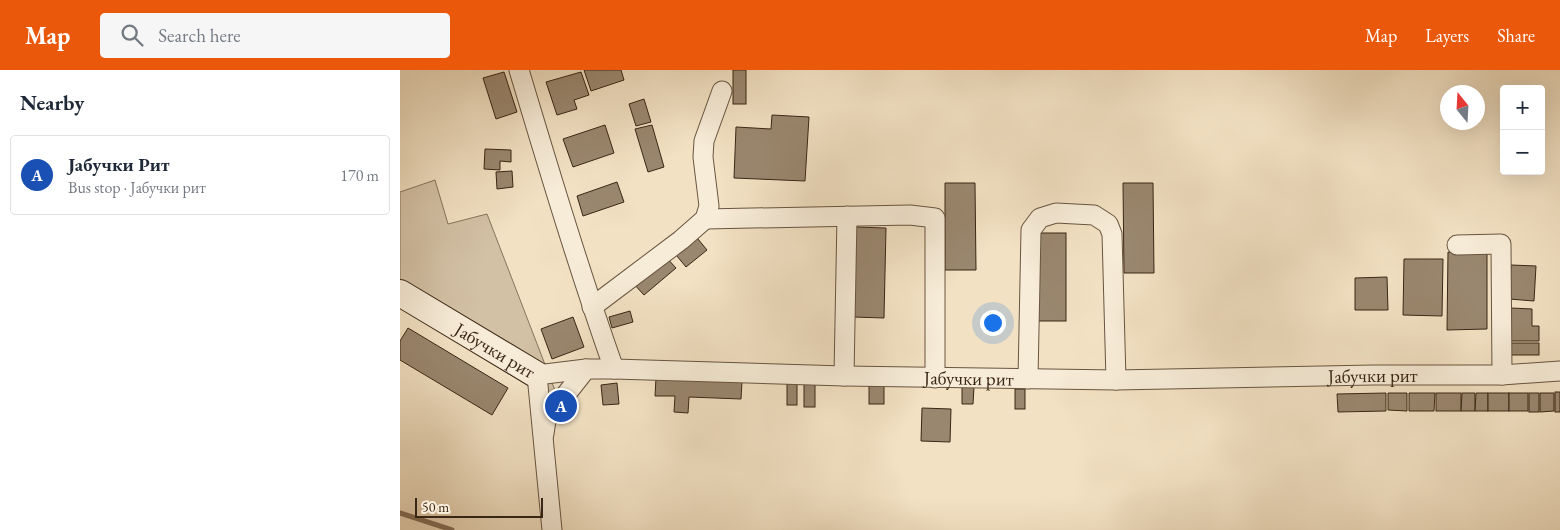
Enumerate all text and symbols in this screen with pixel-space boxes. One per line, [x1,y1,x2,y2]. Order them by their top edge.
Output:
search box [100,13,450,58]
text: Map [25,20,70,51]
icon: search [118,21,146,49]
text: Search here [158,23,241,48]
text: Map [1365,24,1397,47]
text: Layers [1425,24,1469,47]
text: Share [1497,24,1535,47]
north arrow [1440,85,1485,130]
map controls [1500,85,1545,175]
button: + [1500,85,1545,130]
text: Nearby [20,89,84,116]
button: − [1500,130,1545,175]
text: Јабучки Рит [68,152,169,177]
text: A [31,165,43,186]
text: 170 m [340,165,379,186]
text: Bus stop · Јабучки рит [68,177,206,198]
your location [980,310,1006,336]
street label: Јабучки рит [449,315,540,384]
street label: Јабучки рит [1326,362,1418,388]
street label: Јабучки рит [922,365,1014,391]
pin: A [545,387,577,425]
scale bar [415,495,542,518]
text: 50 m [422,498,449,516]

